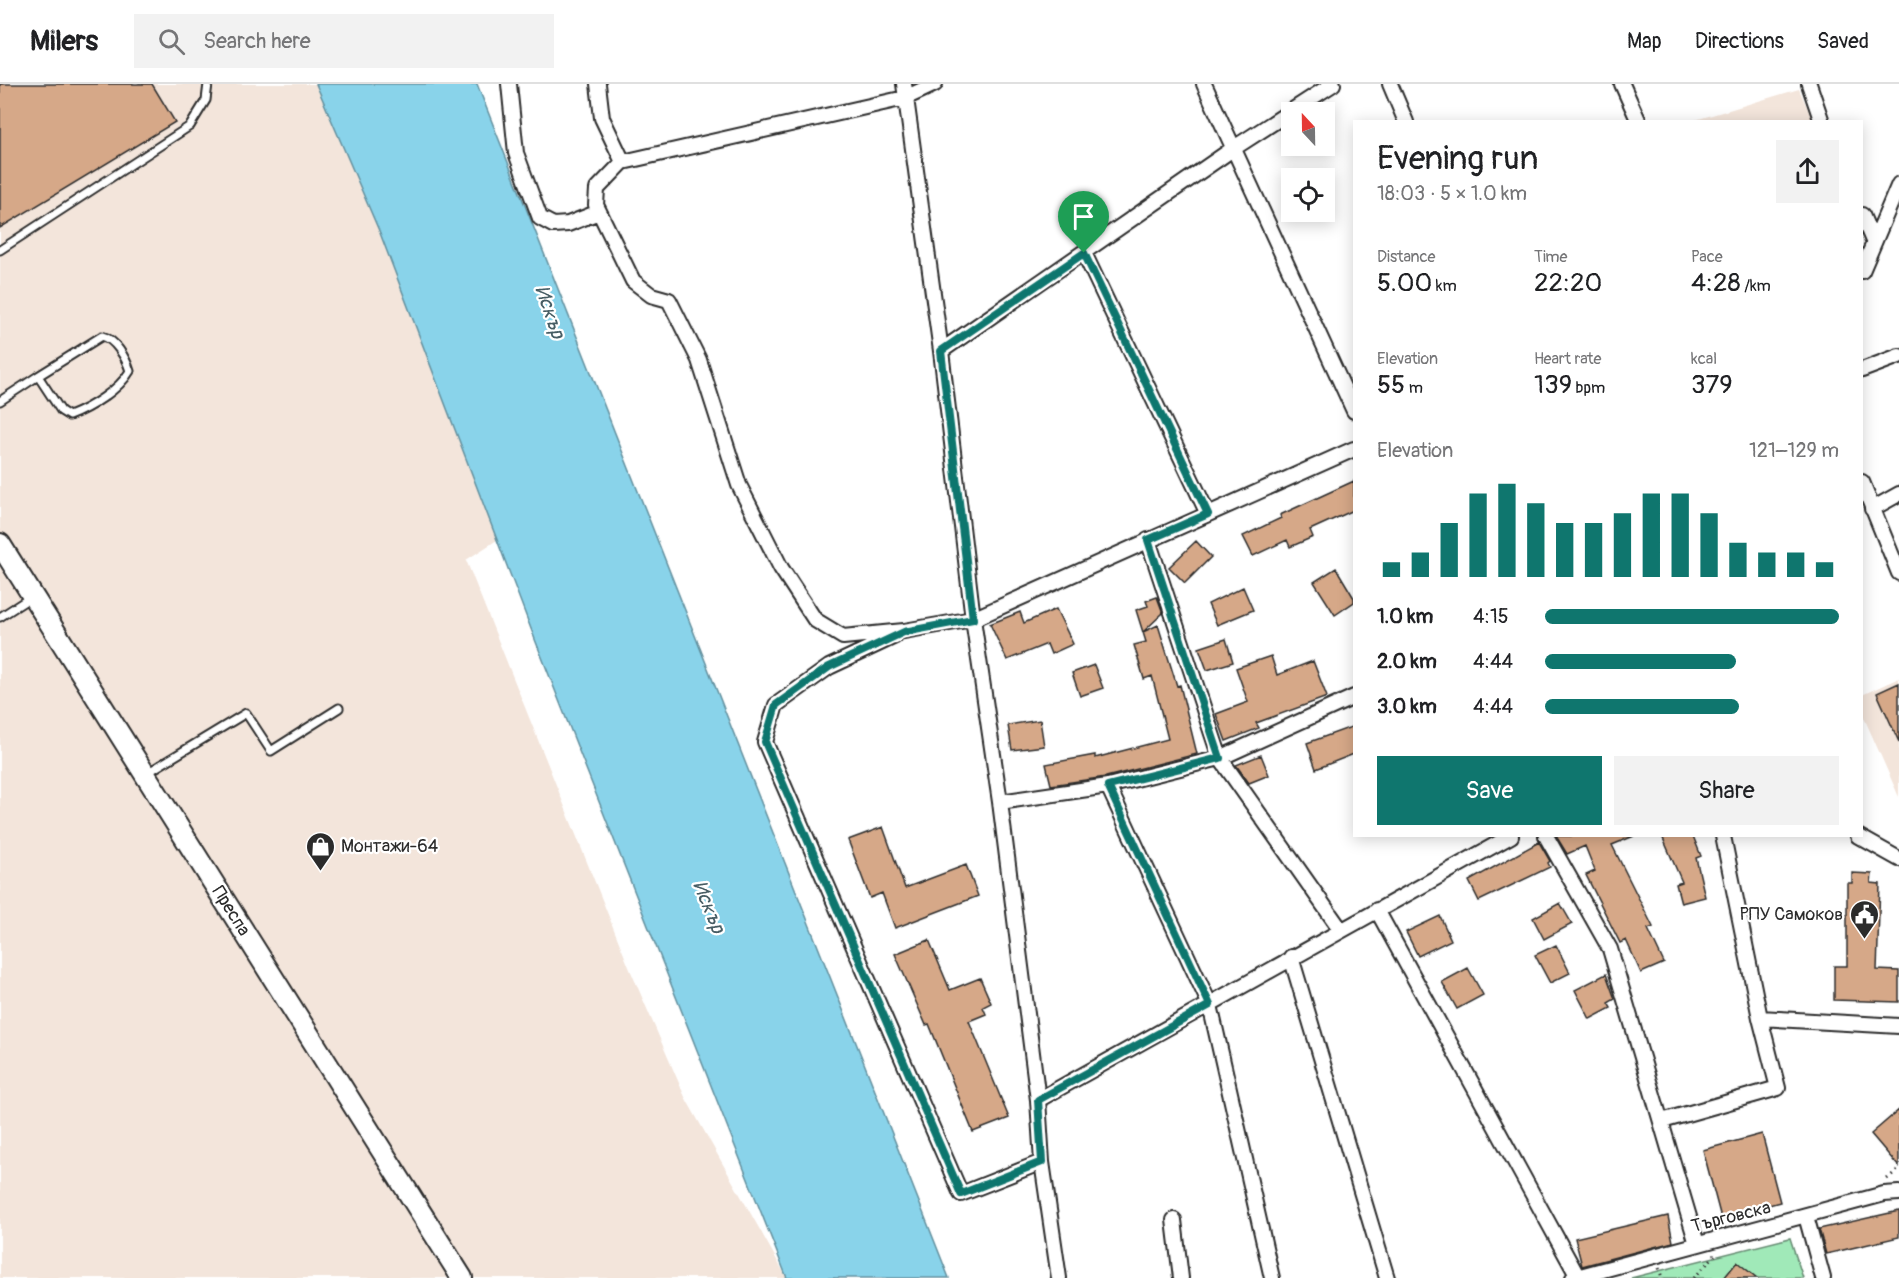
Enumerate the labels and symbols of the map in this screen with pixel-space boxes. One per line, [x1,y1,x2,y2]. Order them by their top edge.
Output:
north arrow [1281,102,1335,156]
pin [1058,191,1109,253]
water label: Искър [529,282,571,343]
shop icon: Монтажи-64 [304,830,336,872]
place label: Монтажи-64 [341,835,439,858]
water label: Искър [687,877,731,938]
street label: Преспа [207,882,255,940]
public building icon: РПУ Самоков [1848,898,1880,940]
place label: РПУ Самоков [1740,903,1843,926]
street label: Търговска [1689,1196,1773,1238]

